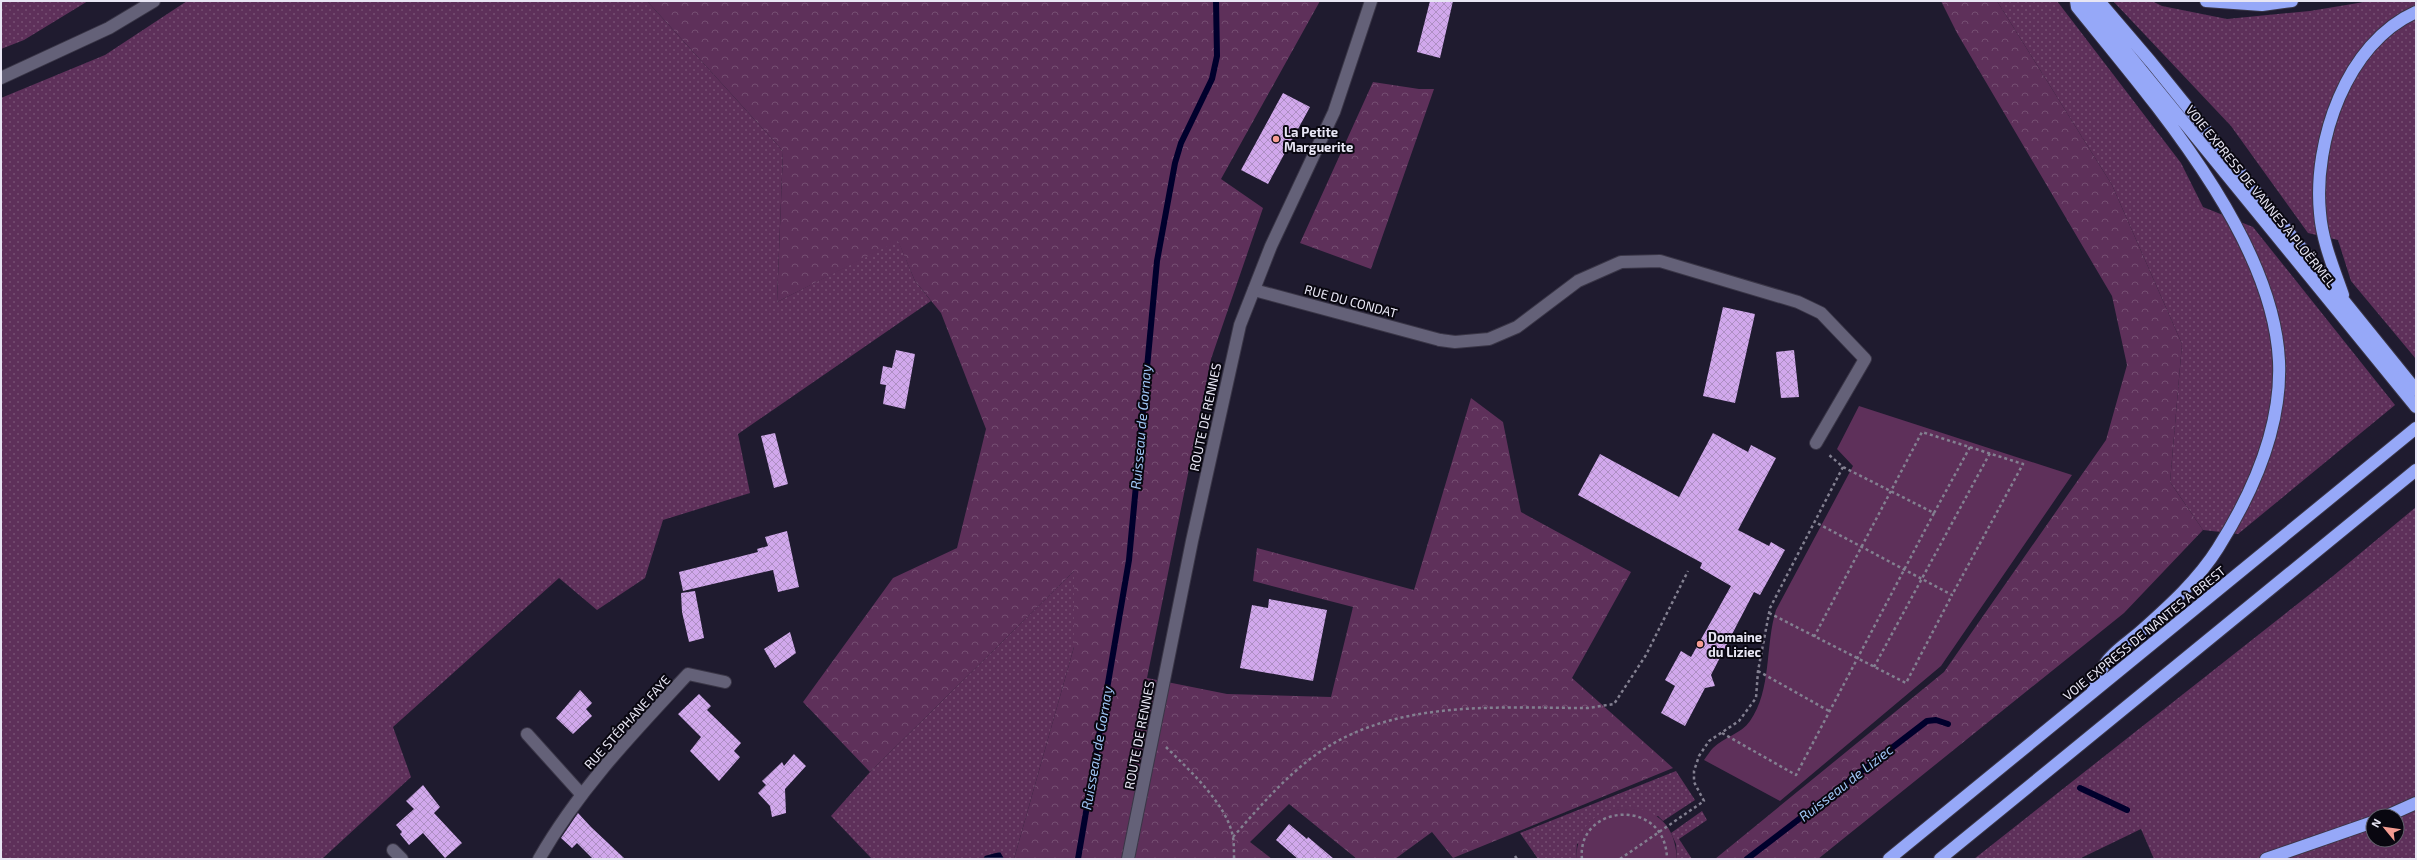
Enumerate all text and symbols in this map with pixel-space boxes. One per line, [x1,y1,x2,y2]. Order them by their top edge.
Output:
street label: VOIE EXPRESS DE VANNES À PLOËRMEL [2183,101,2340,290]
place label: La Petite Marguerite [1284,124,1353,155]
marker: La Petite Marguerite [1271,134,1281,144]
street label: RUE DU CONDAT [1303,281,1400,321]
street label: ROUTE DE RENNES [1186,361,1224,473]
water label: Ruisseau de Gornay [1127,363,1154,490]
street label: VOIE EXPRESS DE NANTES À BREST [2059,561,2229,704]
place label: Domaine du Liziec [1708,629,1762,660]
marker: Domaine du Liziec [1695,639,1705,649]
street label: RUE STÉPHANE FAYE [580,671,673,772]
street label: ROUTE DE RENNES [1121,679,1157,791]
water label: Ruisseau de Gornay [1077,684,1116,811]
water label: Ruisseau de Liziec [1795,740,1896,825]
north arrow [2365,808,2405,848]
text: N [2368,816,2383,830]

